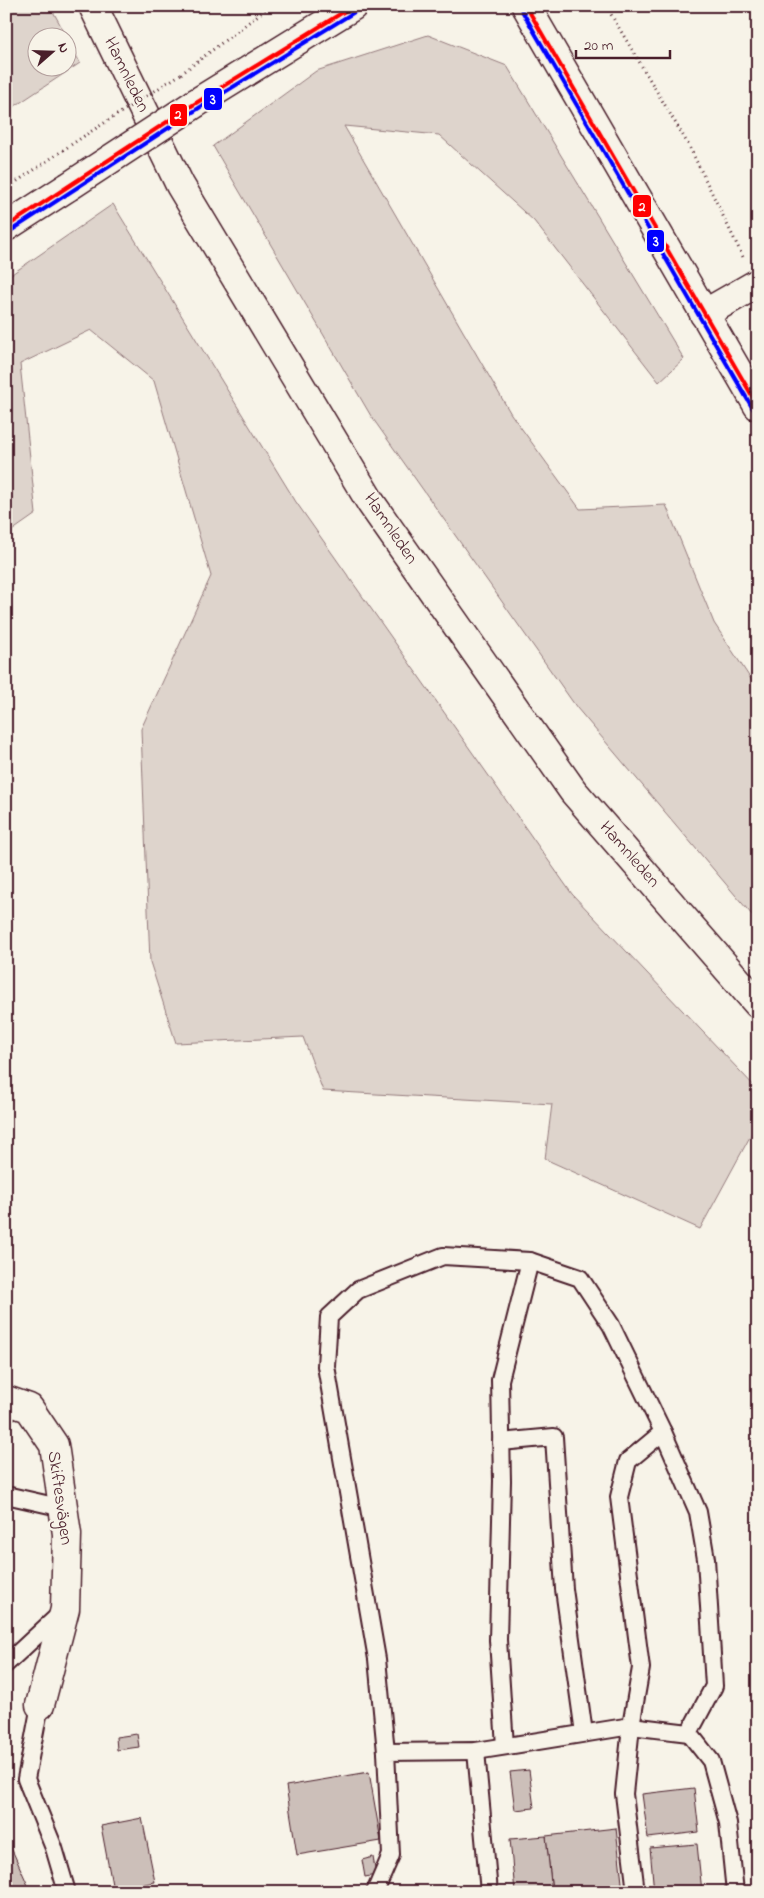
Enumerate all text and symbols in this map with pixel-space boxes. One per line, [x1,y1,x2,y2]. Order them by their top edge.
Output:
north arrow [28,28,78,78]
scale bar [576,28,670,60]
street label: Hamnleden [97,33,156,117]
text: 20 m [584,35,614,57]
text: N [51,40,74,56]
line badge: 3 [203,87,223,111]
text: 3 [209,90,216,111]
line badge: 2 [169,103,188,127]
text: 2 [174,105,182,126]
line badge: 2 [632,194,652,218]
text: 2 [638,197,646,218]
line badge: 3 [646,229,665,253]
text: 3 [652,232,659,253]
street label: Hamnleden [357,488,424,570]
street label: Hamnleden [593,816,666,894]
street label: Skiftesvägen [39,1449,78,1547]

